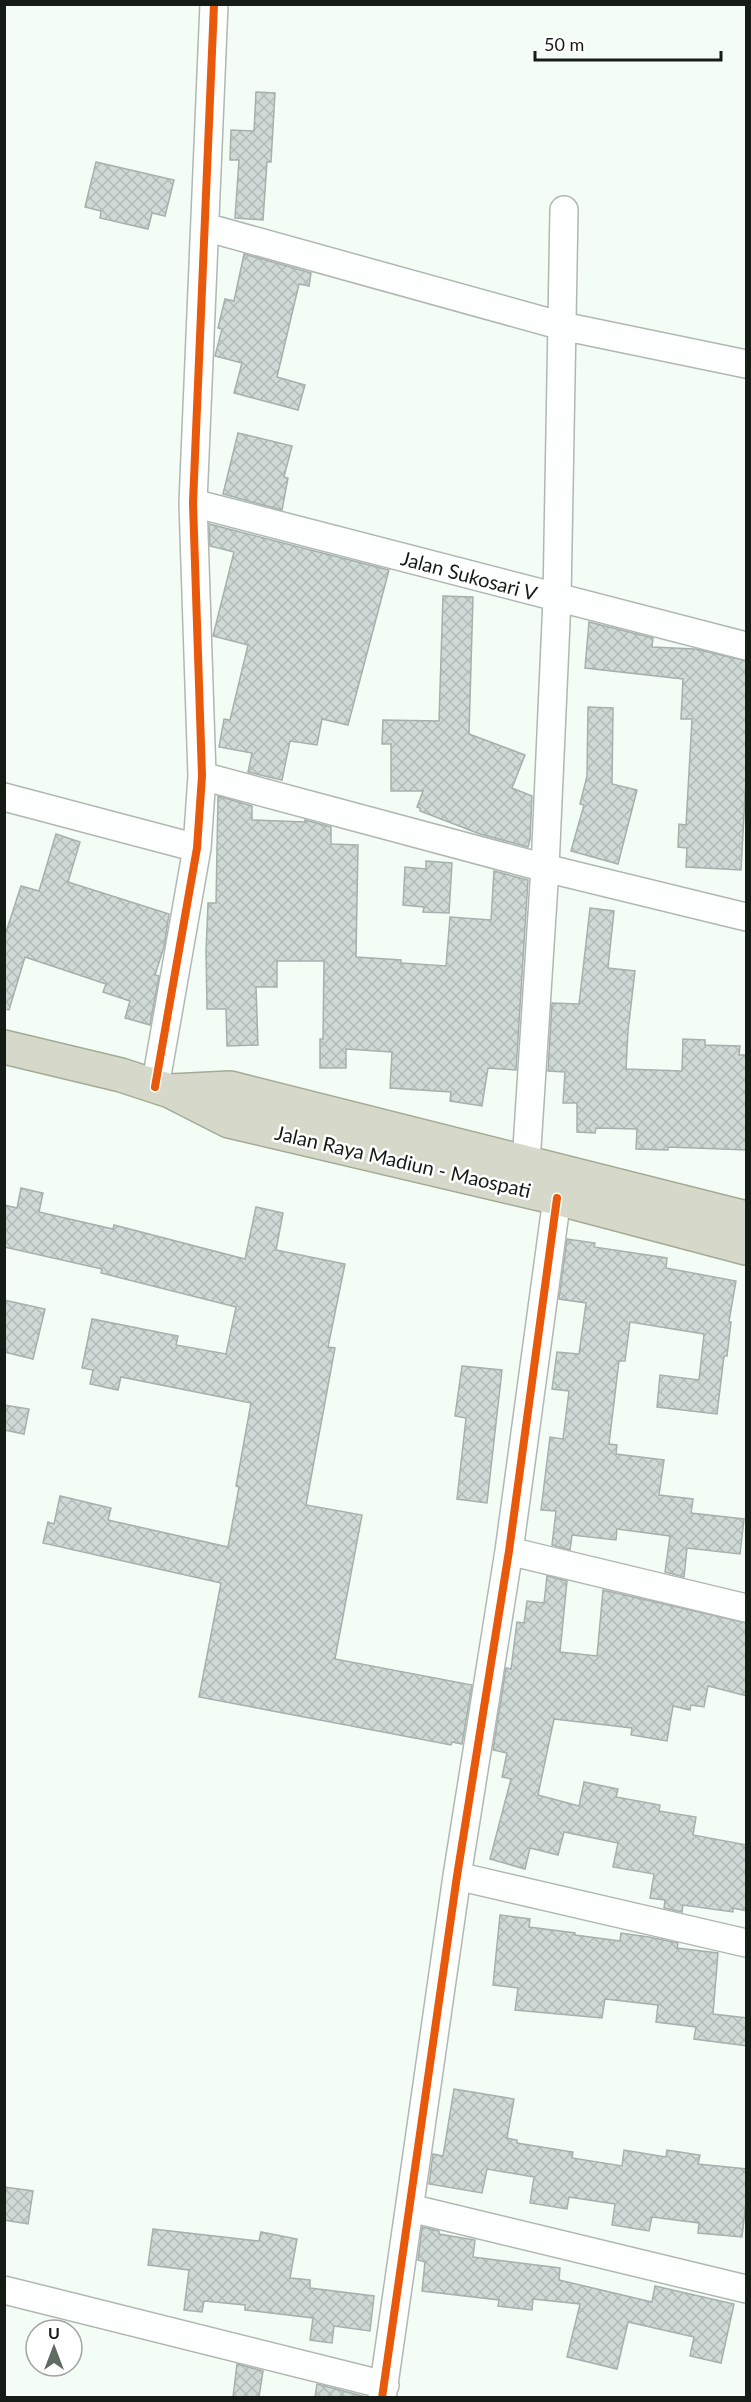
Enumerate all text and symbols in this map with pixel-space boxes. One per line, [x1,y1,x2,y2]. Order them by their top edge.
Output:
scale bar [535,24,721,62]
text: 50 m [544,33,584,55]
street label: Jalan Sukosari V [398,545,541,605]
street label: Jalan Raya Madiun - Maospati [273,1120,534,1202]
north arrow [24,2318,84,2378]
text: U [48,2323,60,2342]

